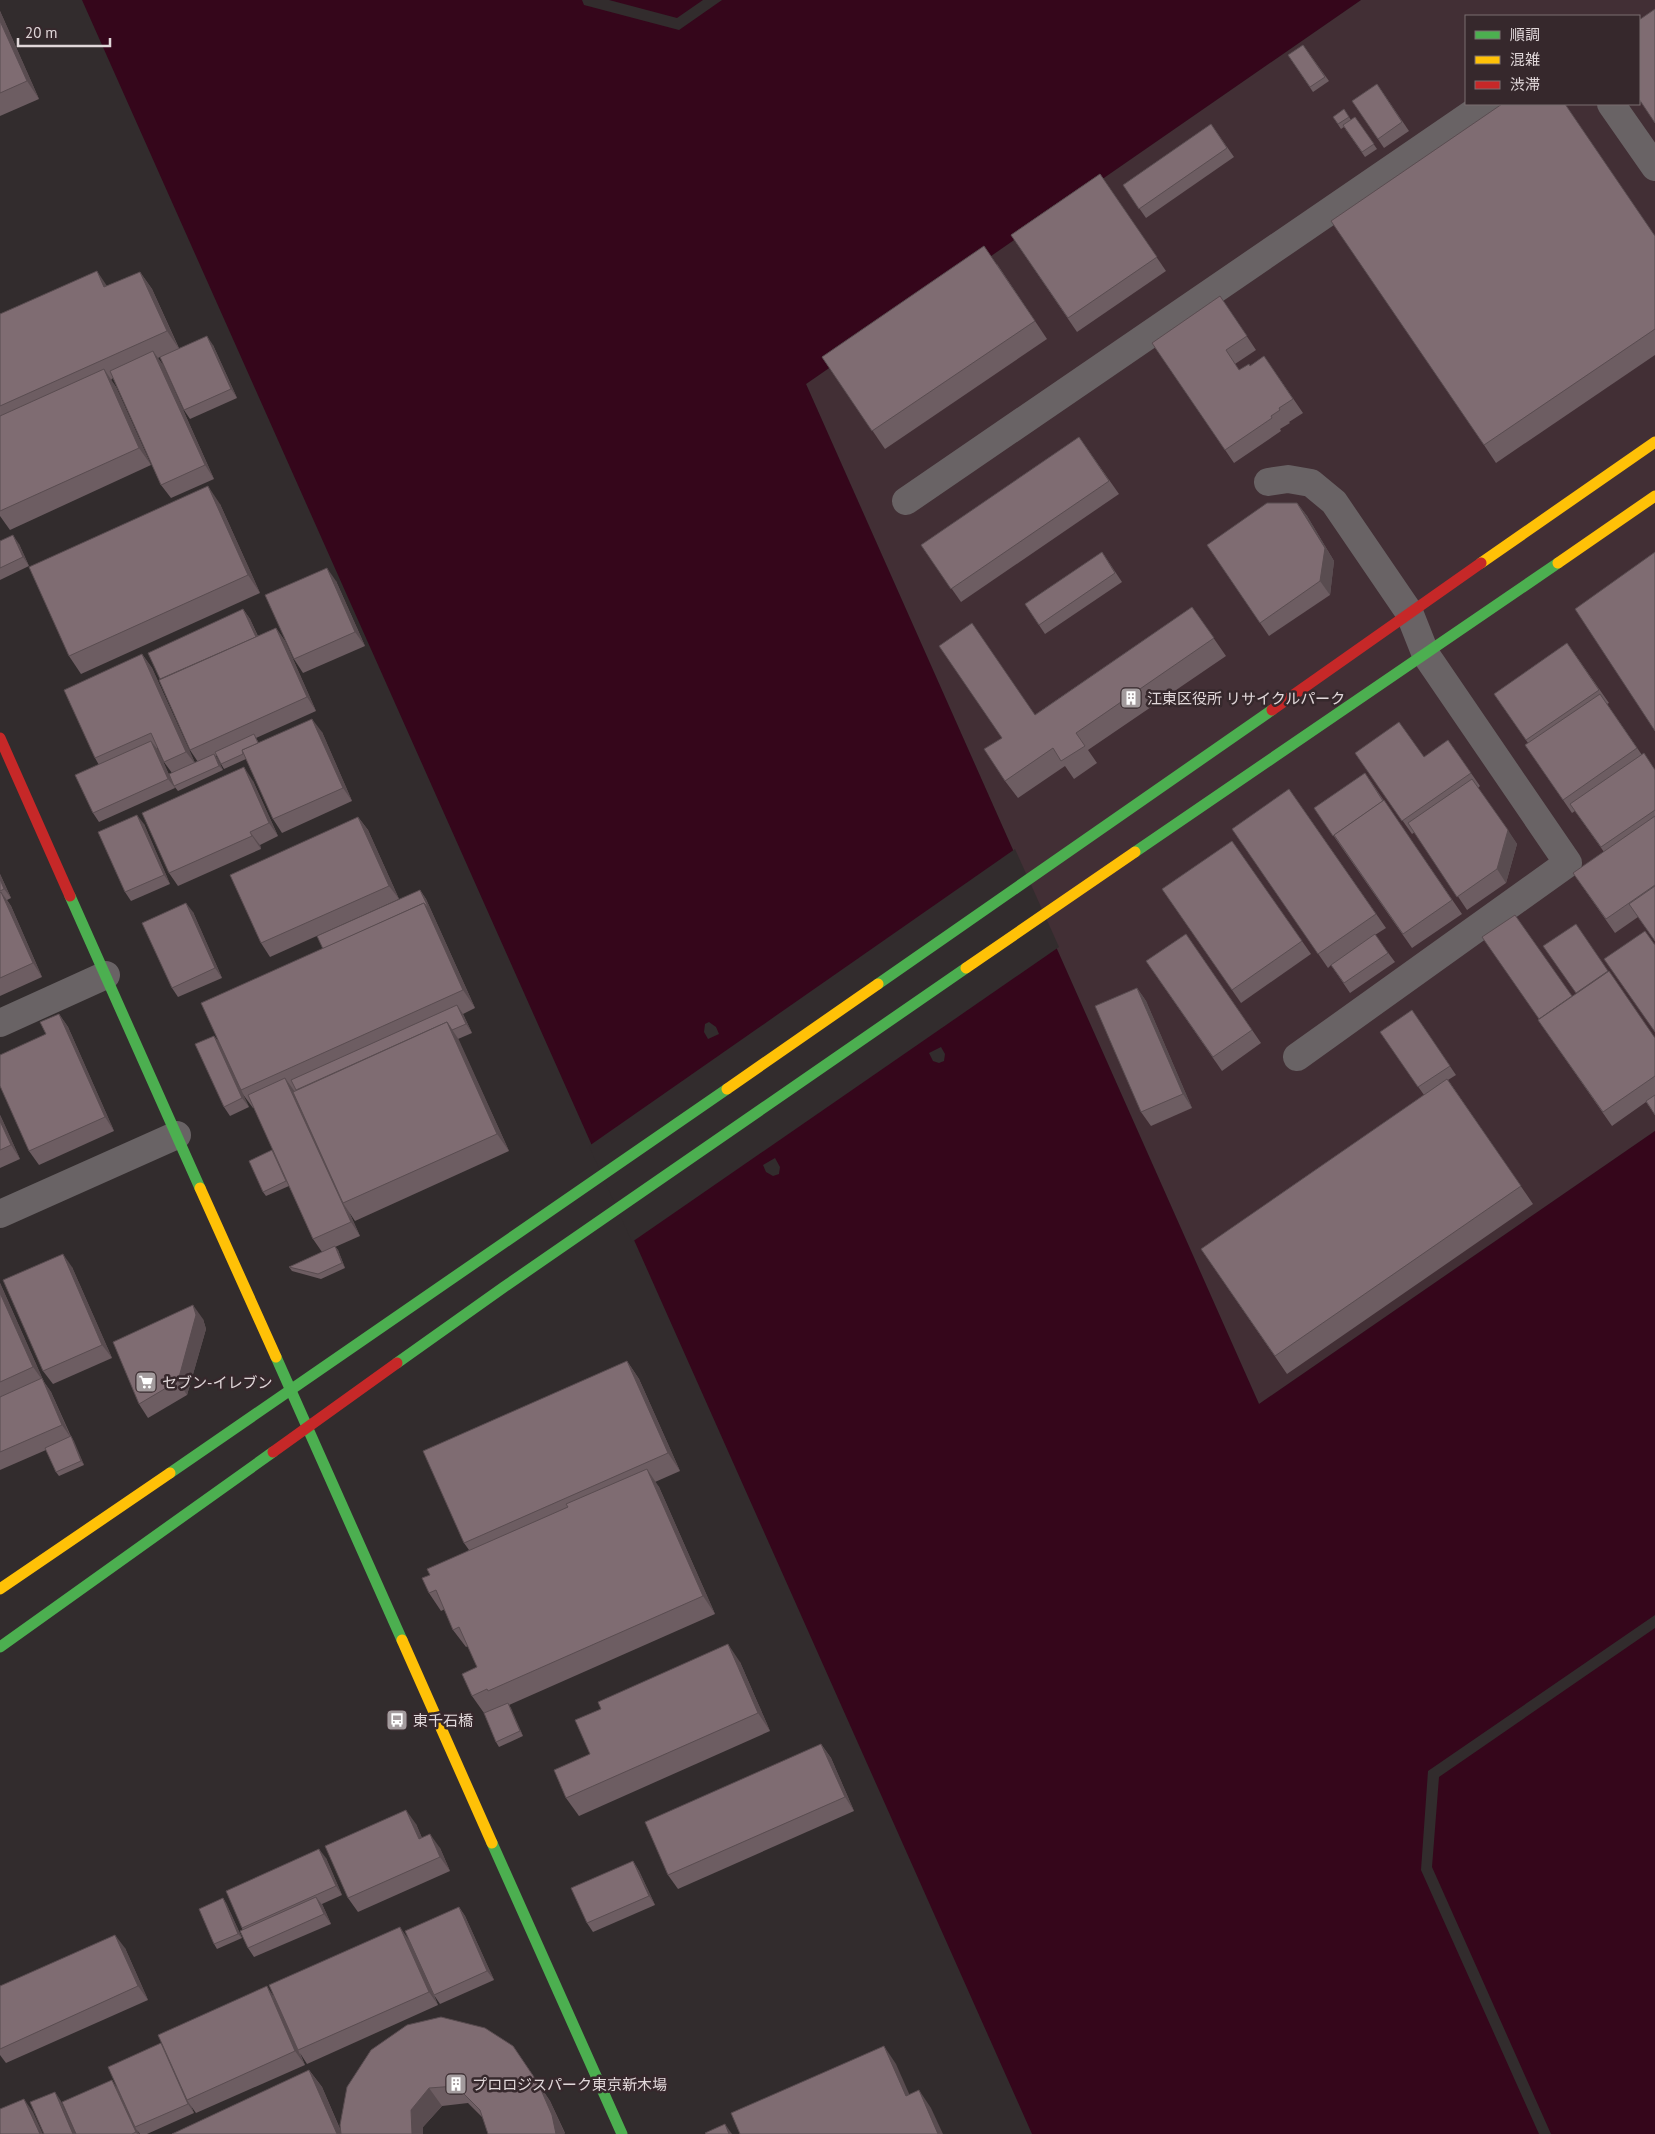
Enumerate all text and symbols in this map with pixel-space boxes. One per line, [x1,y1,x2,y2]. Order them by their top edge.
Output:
scale bar [18,15,110,47]
legend [1465,15,1640,105]
text: 20 m [25,23,58,42]
text: 順調 [1510,25,1540,44]
text: 混雑 [1510,50,1540,69]
text: 渋滞 [1510,75,1540,94]
building icon: 江東区役所 リサイクルパーク [1119,686,1143,710]
place label: 江東区役所 リサイクルパーク [1147,689,1345,708]
supermarket icon: セブン-イレブン [134,1370,158,1394]
place label: セブン-イレブン [162,1373,272,1392]
bus stop icon: 東千石橋 [385,1708,409,1732]
place label: 東千石橋 [413,1711,473,1730]
building icon: プロロジスパーク東京新木場 [444,2072,468,2096]
place label: プロロジスパーク東京新木場 [472,2075,667,2094]

